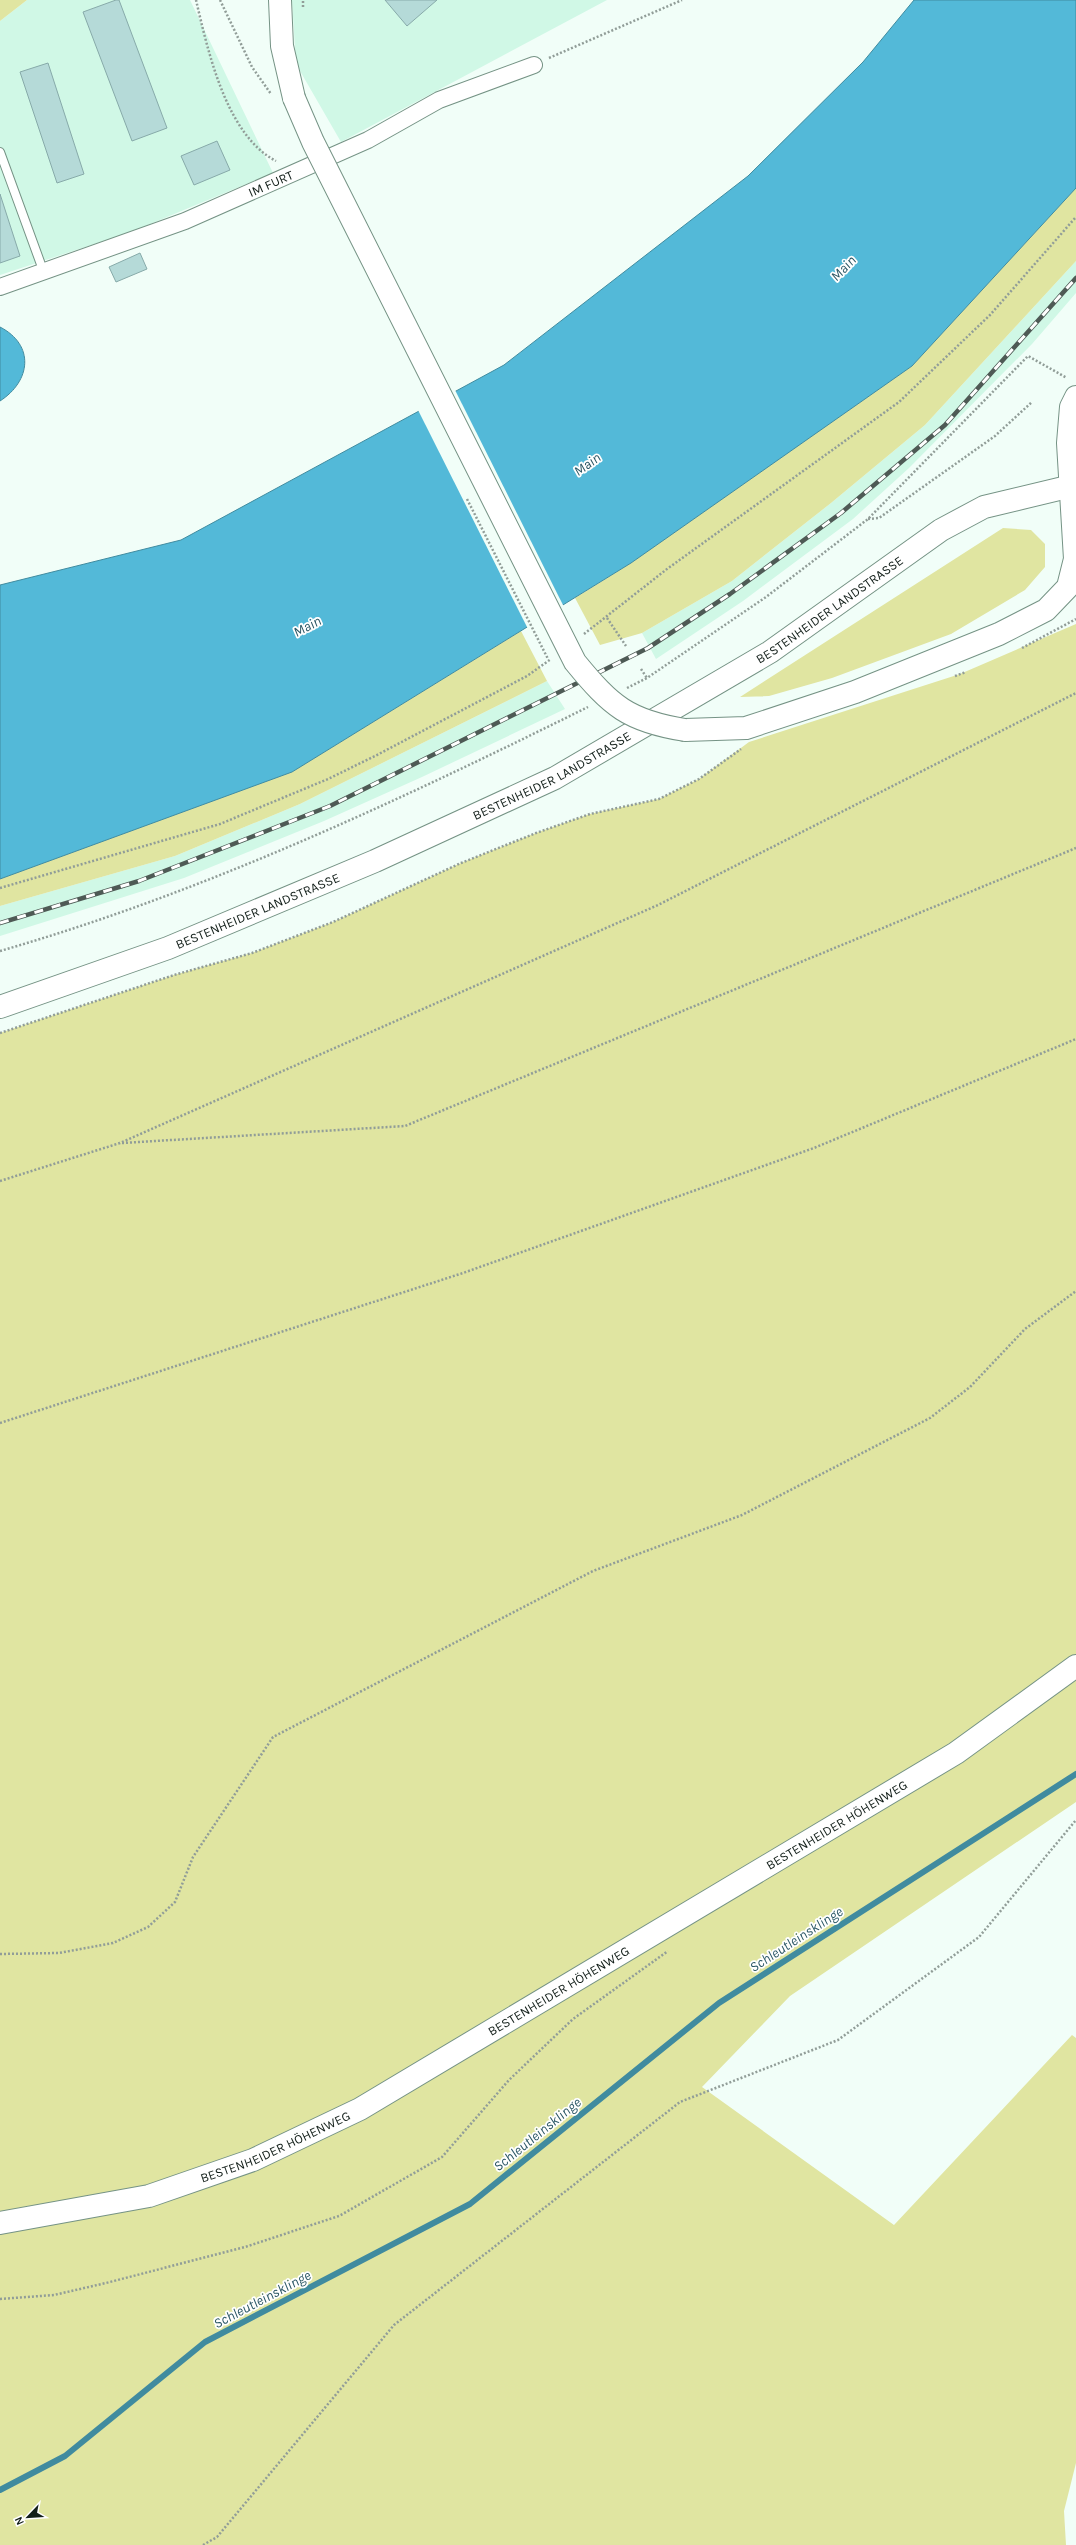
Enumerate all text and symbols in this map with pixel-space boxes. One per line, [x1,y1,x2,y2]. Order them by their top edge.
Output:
street label: IM FURT [246,167,296,200]
water label: Main [827,252,860,285]
water label: Main [570,449,604,480]
street label: BESTENHEIDER LANDSTRASSE [753,553,906,667]
water label: Main [290,612,324,641]
street label: BESTENHEIDER LANDSTRASSE [470,728,634,823]
street label: BESTENHEIDER LANDSTRASSE [173,870,342,952]
street label: BESTENHEIDER HÖHENWEG [763,1777,910,1873]
water label: Schleutleinsklinge [746,1903,846,1976]
street label: BESTENHEIDER HÖHENWEG [485,1943,632,2039]
water label: Schleutleinsklinge [490,2094,585,2175]
street label: BESTENHEIDER HÖHENWEG [198,2108,353,2186]
water label: Schleutleinsklinge [211,2266,314,2332]
north arrow [8,2497,48,2537]
text: N [12,2515,27,2527]

